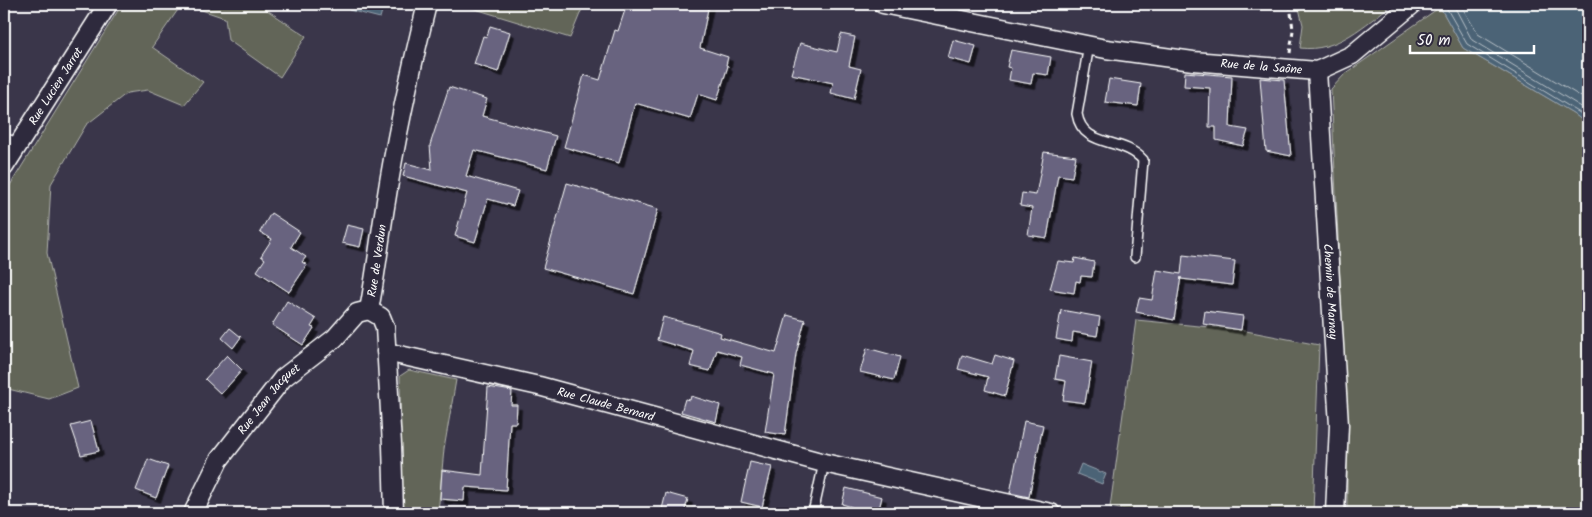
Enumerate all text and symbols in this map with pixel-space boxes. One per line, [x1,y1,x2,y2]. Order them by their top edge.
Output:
scale bar [1410,22,1533,54]
text: 50 m [1417,29,1451,53]
street label: Rue Lucien Jarrot [24,43,88,129]
street label: Rue de la Saône [1220,54,1304,80]
street label: Rue de Verdun [363,223,392,298]
street label: Chemin de Marnay [1318,243,1343,340]
street label: Rue Jean Jacquet [233,359,305,439]
street label: Rue Claude Bernard [555,382,657,427]

